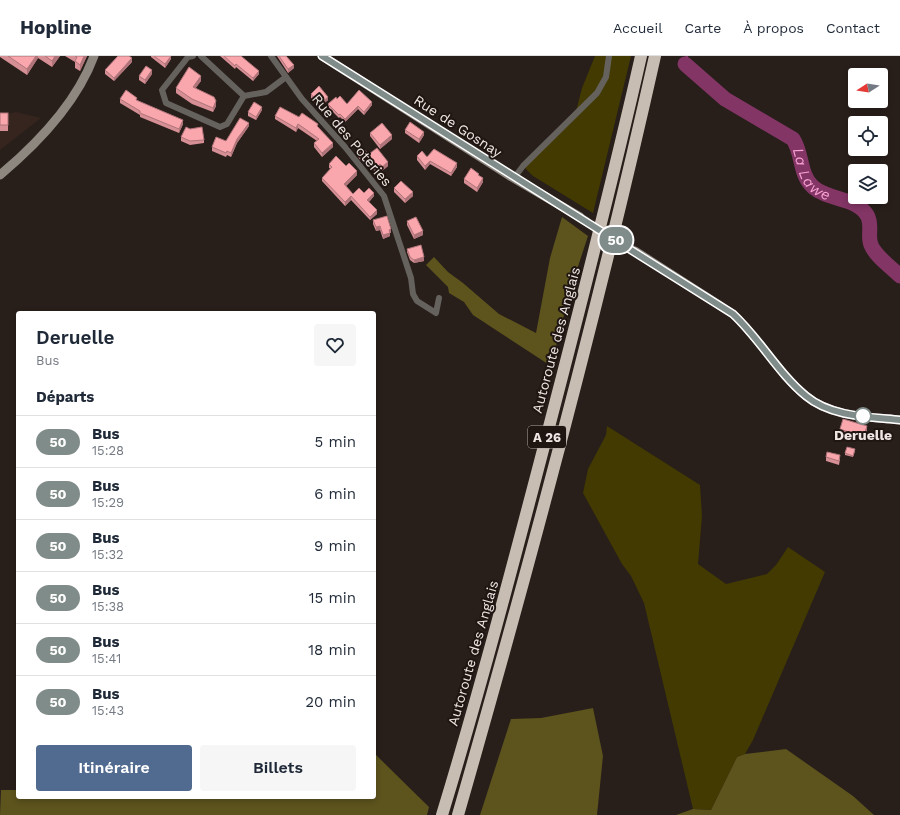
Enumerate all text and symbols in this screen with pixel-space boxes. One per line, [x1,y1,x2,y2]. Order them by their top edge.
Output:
text: Hopline [20,16,92,39]
text: Accueil [613,20,662,36]
text: Carte [684,20,721,36]
text: À propos [743,20,804,36]
text: Contact [826,20,880,36]
north arrow [848,68,888,108]
map controls [848,68,888,204]
street label: Rue des Poteries [309,91,395,189]
street label: Rue de Gosnay [411,92,506,161]
button: locate [848,116,888,156]
water label: La Lawe [789,146,833,204]
button: layers [848,164,888,204]
line badge: 50 [598,227,634,253]
text: 50 [607,232,625,248]
street label: Autoroute des Anglais [529,265,583,415]
button: heart [314,324,356,366]
text: Deruelle [36,326,115,349]
text: Bus [36,353,59,368]
text: Départs [36,388,94,406]
marker: Deruelle [854,407,872,425]
text: Bus [92,425,120,443]
road number: A 26 [528,426,566,448]
place label: Deruelle [834,427,892,443]
text: 5 min [315,433,356,451]
text: 50 [49,434,67,450]
text: 15:28 [92,443,124,458]
text: Bus [92,477,120,495]
text: 6 min [314,485,356,503]
text: 50 [49,486,67,502]
text: 15:29 [92,495,124,510]
text: Bus [92,529,120,547]
text: 9 min [314,537,356,555]
text: 50 [49,538,67,554]
text: 15:32 [92,547,124,562]
street label: Autoroute des Anglais [445,579,501,727]
text: Bus [92,581,120,599]
text: 15 min [309,589,356,607]
text: 50 [49,590,67,606]
text: 15:38 [92,599,124,614]
text: Bus [92,633,120,651]
text: 18 min [308,641,356,659]
text: 50 [49,642,67,658]
text: 15:41 [92,651,121,666]
text: Bus [92,685,120,703]
text: 20 min [305,693,356,711]
text: 50 [49,694,67,710]
text: 15:43 [92,703,124,718]
button: Itinéraire [36,745,192,791]
button: Billets [200,745,356,791]

